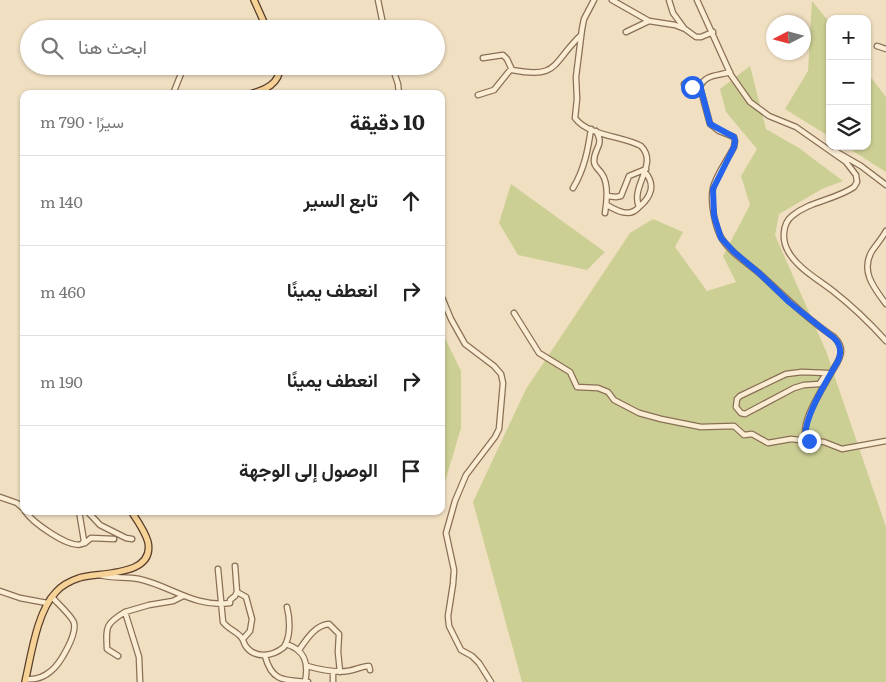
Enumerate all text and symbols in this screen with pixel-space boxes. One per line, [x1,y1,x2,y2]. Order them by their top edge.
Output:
north arrow [766,15,811,60]
map controls [826,15,871,150]
button: + [826,15,871,60]
search box [20,20,445,75]
text: ابحث هنا [78,32,147,60]
icon: search [38,34,66,62]
button: − [826,60,871,105]
route start [681,76,704,99]
text: 10 دقيقة [350,105,425,136]
button: layers [826,105,871,150]
text: سيرًا · 790 m [40,109,124,133]
text: تابع السير [303,185,378,213]
icon: ahead [397,187,425,215]
text: 140 m [40,189,83,213]
text: انعطف يمينًا [287,275,378,303]
icon: right [397,277,425,305]
text: 460 m [40,279,85,303]
text: انعطف يمينًا [287,365,378,393]
icon: right [397,367,425,395]
text: 190 m [40,369,83,393]
route end [798,430,821,453]
text: الوصول إلى الوجهة [239,455,378,483]
icon: arrive [397,457,425,485]

